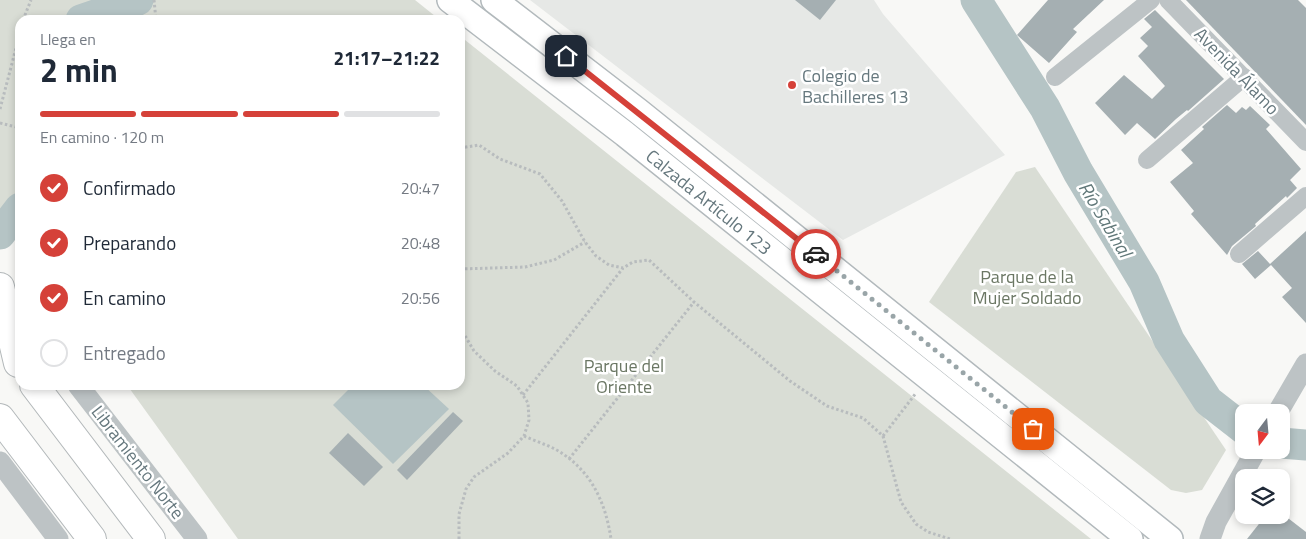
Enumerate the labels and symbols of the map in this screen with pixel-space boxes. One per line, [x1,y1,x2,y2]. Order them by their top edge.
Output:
street label: Avenida Álamo [1188,21,1286,121]
pin [545,35,587,77]
place label: Colegio de Bachilleres 13 [802,62,909,110]
marker: Colegio de Bachilleres 13 [786,79,798,91]
street label: Calzada Artículo 123 [640,143,778,261]
water label: Río Sabinal [1072,176,1141,264]
courier [791,229,841,279]
park label: Parque de la Mujer Soldado [973,263,1081,311]
park label: Parque del Oriente [584,352,664,400]
street label: Libramiento Norte [85,399,191,525]
north arrow [1235,404,1290,459]
pin [1012,408,1054,450]

